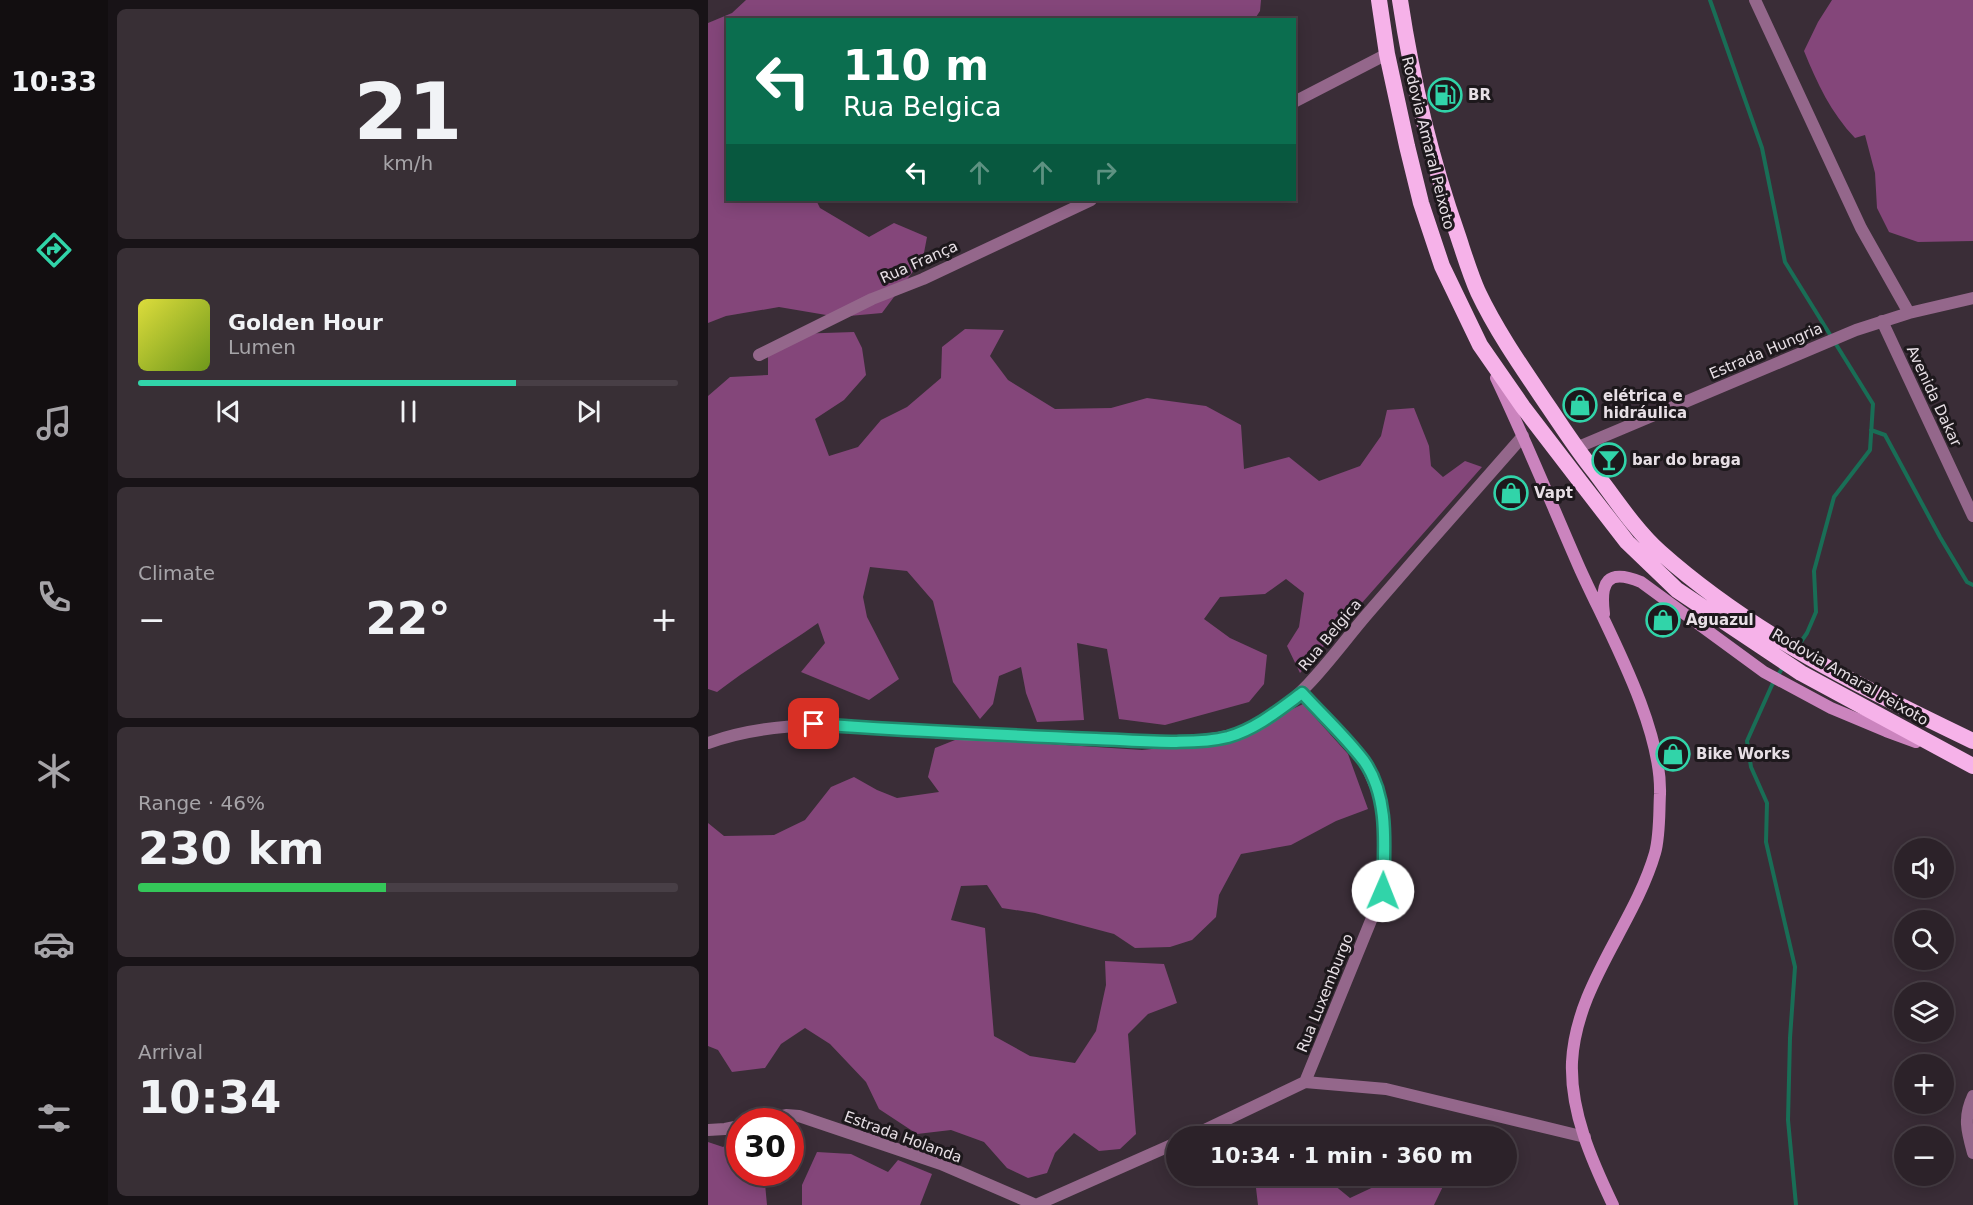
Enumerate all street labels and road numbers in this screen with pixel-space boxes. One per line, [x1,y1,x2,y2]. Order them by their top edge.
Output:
street label: Rodovia Amaral Peixoto [1398,55,1458,231]
street label: Rua França [877,237,961,287]
street label: Estrada Hungria [1707,319,1825,383]
street label: Avenida Dakar [1903,343,1966,450]
street label: Rua Belgica [1295,595,1365,675]
street label: Rodovia Amaral Peixoto [1769,625,1931,729]
street label: Rua Luxemburgo [1293,931,1357,1055]
street label: Estrada Holanda [842,1107,964,1167]

